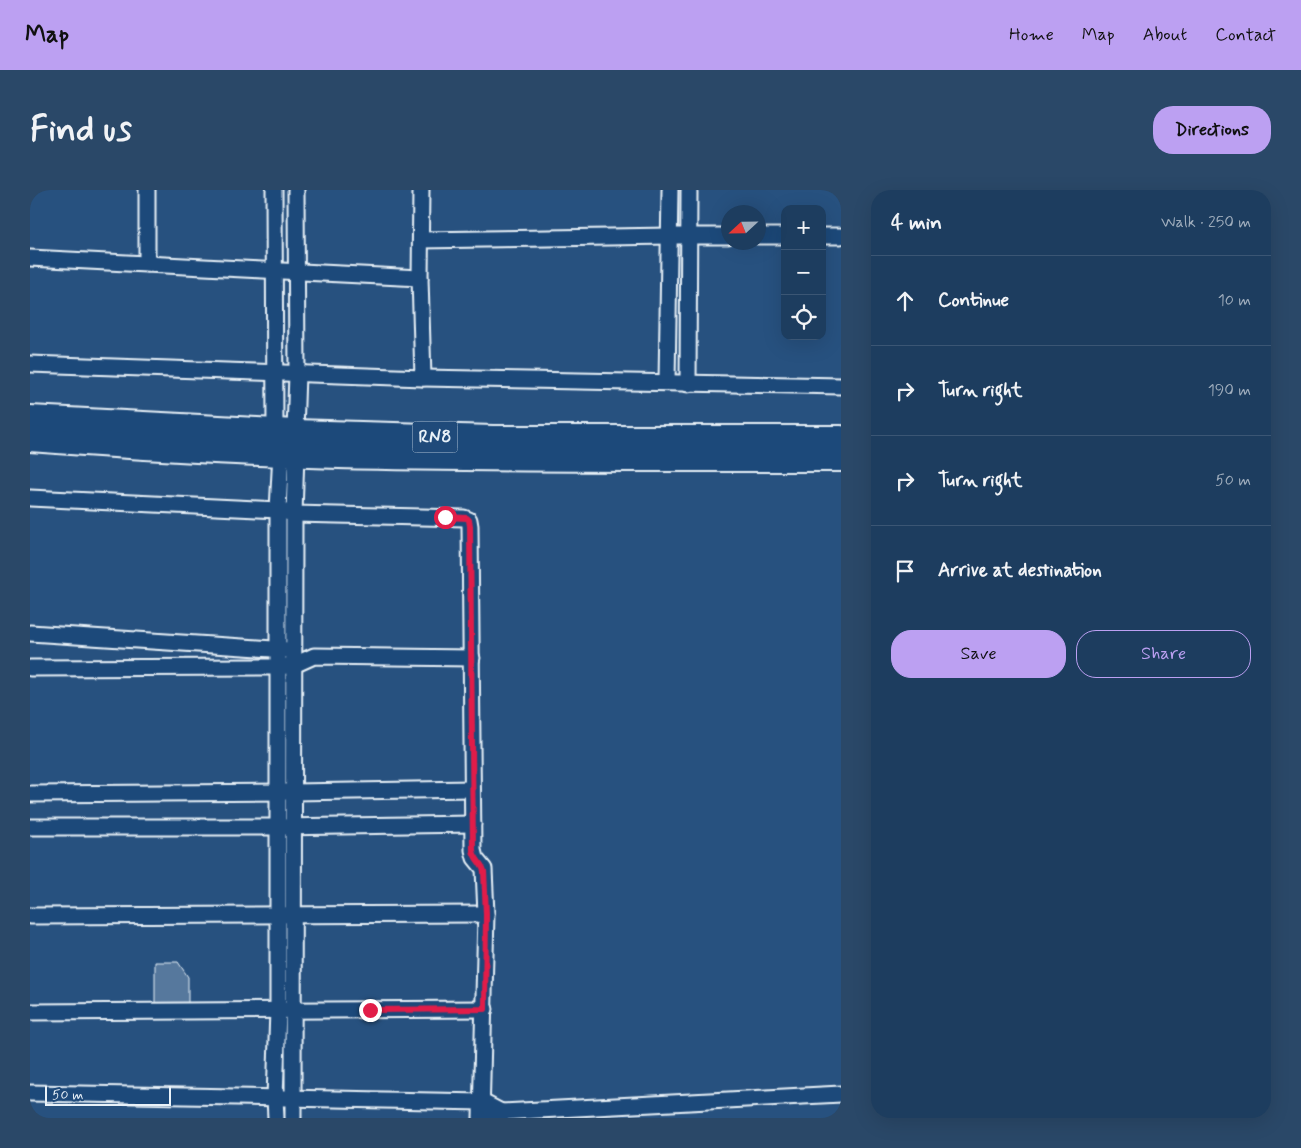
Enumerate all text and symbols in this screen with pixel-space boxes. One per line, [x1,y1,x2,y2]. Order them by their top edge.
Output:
text: Map [25,20,69,51]
text: Home [1009,23,1054,47]
text: Map [1082,23,1115,47]
text: About [1143,23,1187,47]
text: Contact [1215,23,1276,47]
button: Directions [1153,106,1271,154]
text: Find us [30,107,132,153]
north arrow [721,205,766,250]
map controls [781,205,826,340]
button: + [781,205,826,250]
text: 4 min [891,209,942,237]
text: Walk · 250 m [1161,212,1251,233]
button: − [781,250,826,295]
icon: ahead [891,287,919,315]
text: Continue [938,288,1009,313]
text: 10 m [1218,290,1251,311]
button: locate [781,295,826,340]
icon: right [891,377,919,405]
text: Turn right [938,378,1022,403]
text: 190 m [1208,380,1251,401]
road number: RN8 [412,422,458,452]
icon: right [891,467,919,495]
text: Turn right [938,468,1022,493]
text: 50 m [1215,470,1251,491]
route start [434,506,457,529]
icon: arrive [891,557,919,585]
text: Arrive at destination [938,558,1102,583]
button: Save [891,630,1066,678]
button: Share [1076,630,1251,678]
route end [359,999,382,1022]
scale bar [45,1083,171,1106]
text: 50 m [52,1086,83,1104]

